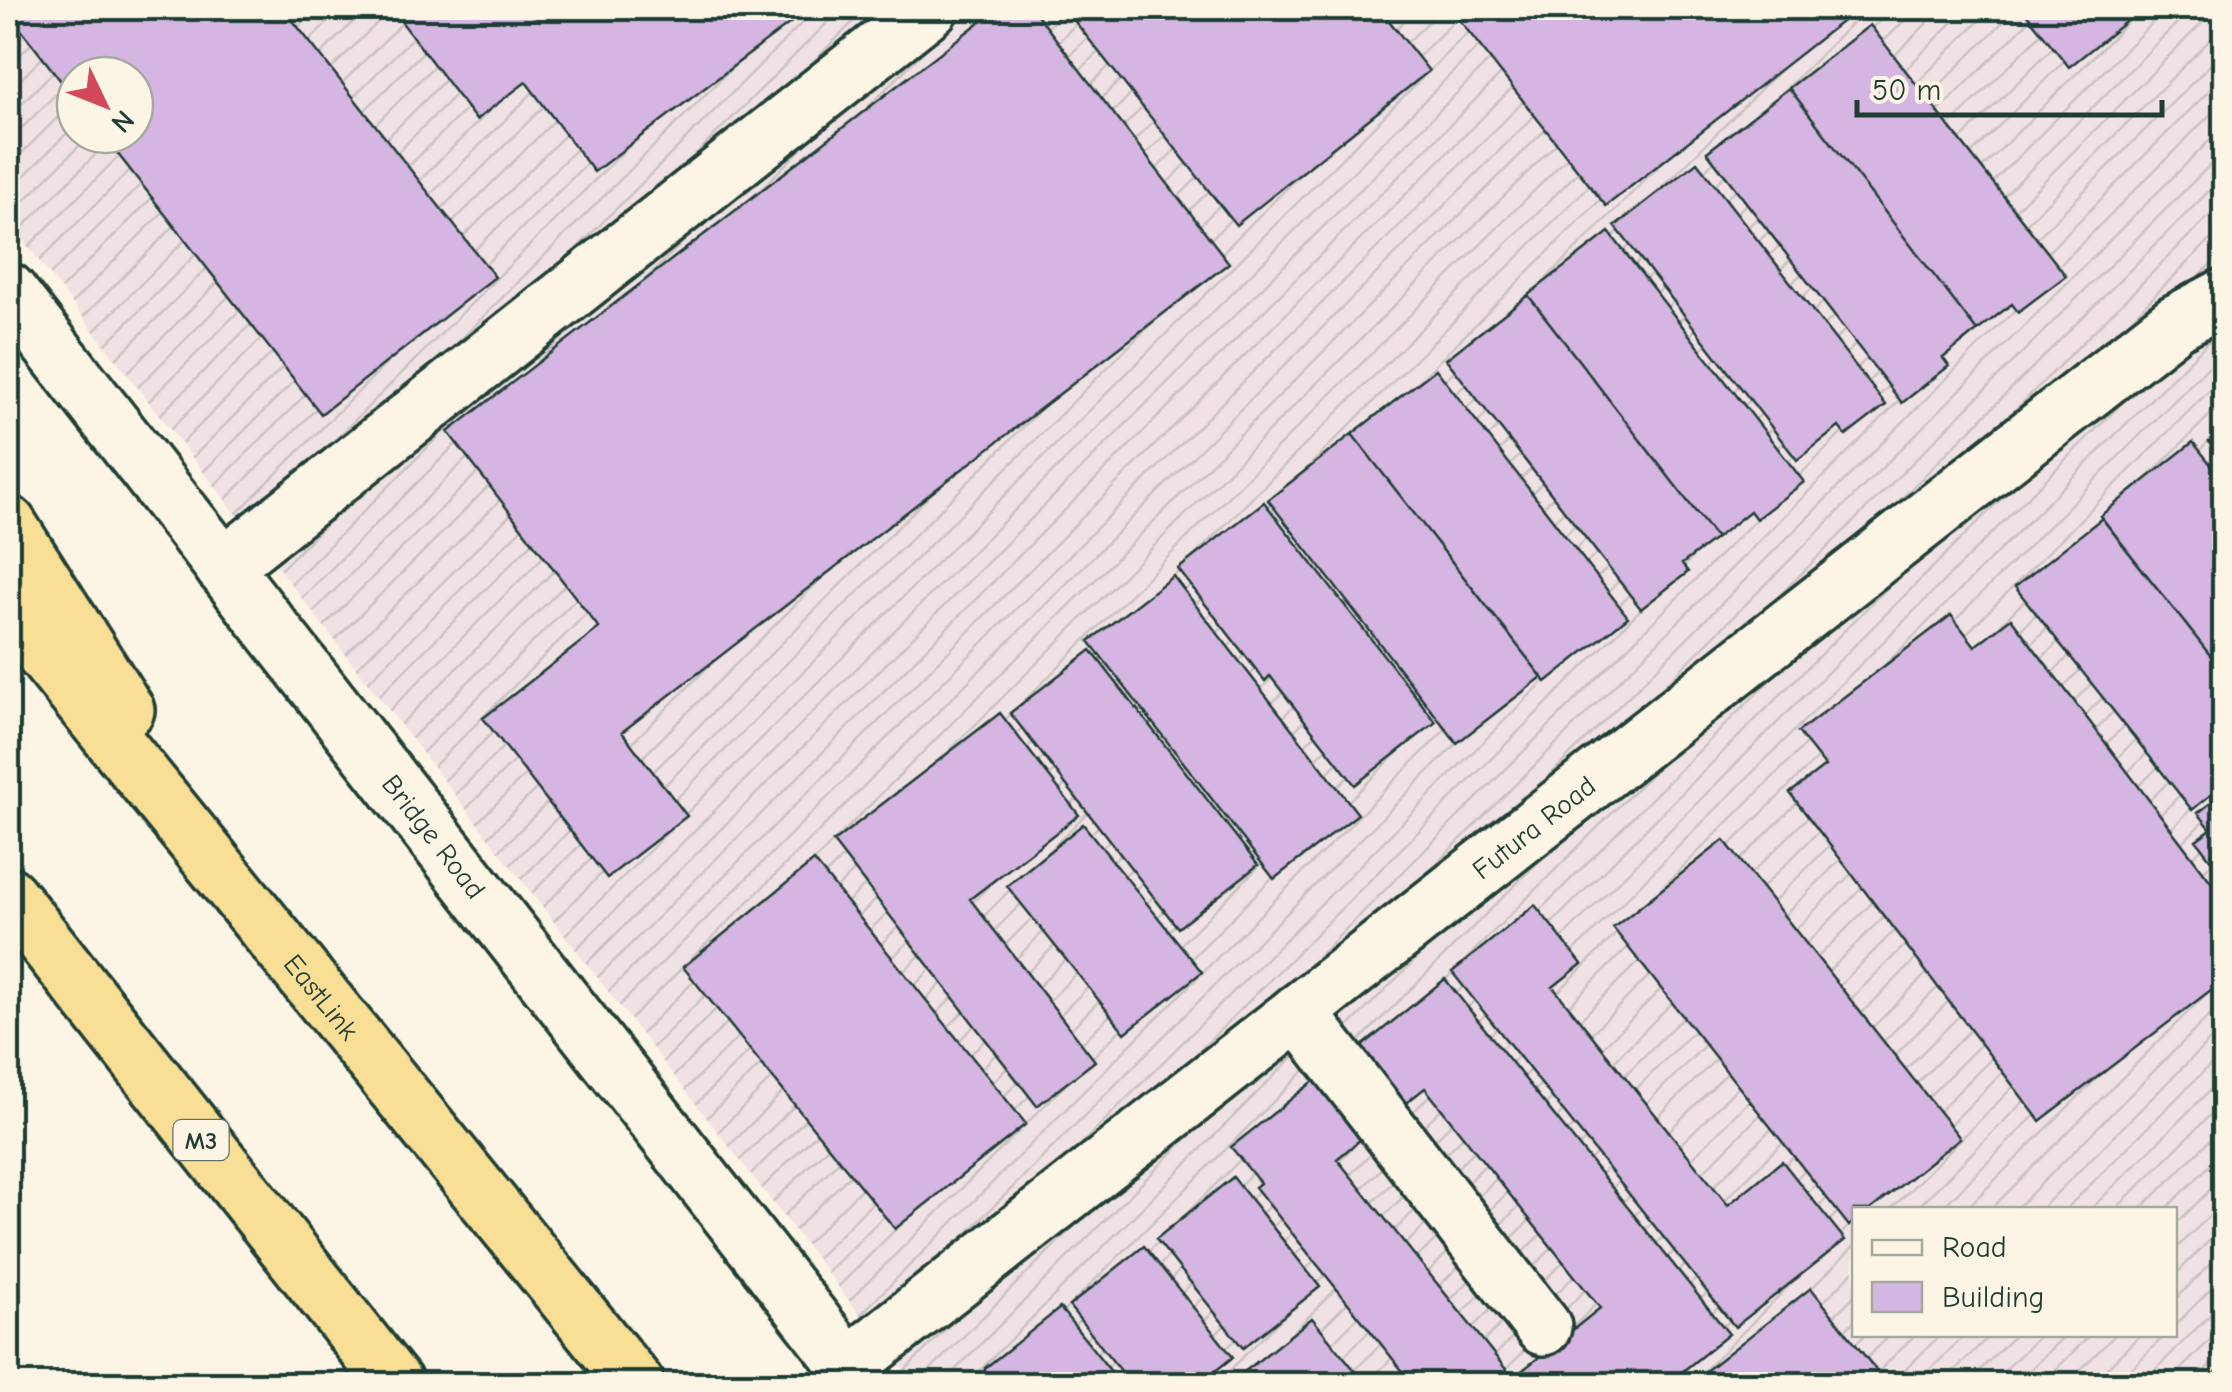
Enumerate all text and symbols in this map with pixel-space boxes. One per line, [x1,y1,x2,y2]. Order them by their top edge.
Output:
north arrow [55,55,155,155]
scale bar [1857,55,2162,117]
text: 50 m [1872,73,1941,108]
text: N [105,104,140,139]
street label: Bridge Road [375,769,492,905]
street label: Futura Road [1466,770,1602,886]
street label: EastLink [277,948,365,1047]
road number: M3 [174,1120,228,1160]
legend [1852,1207,2177,1337]
text: Road [1942,1230,2007,1265]
text: Building [1942,1280,2045,1315]

